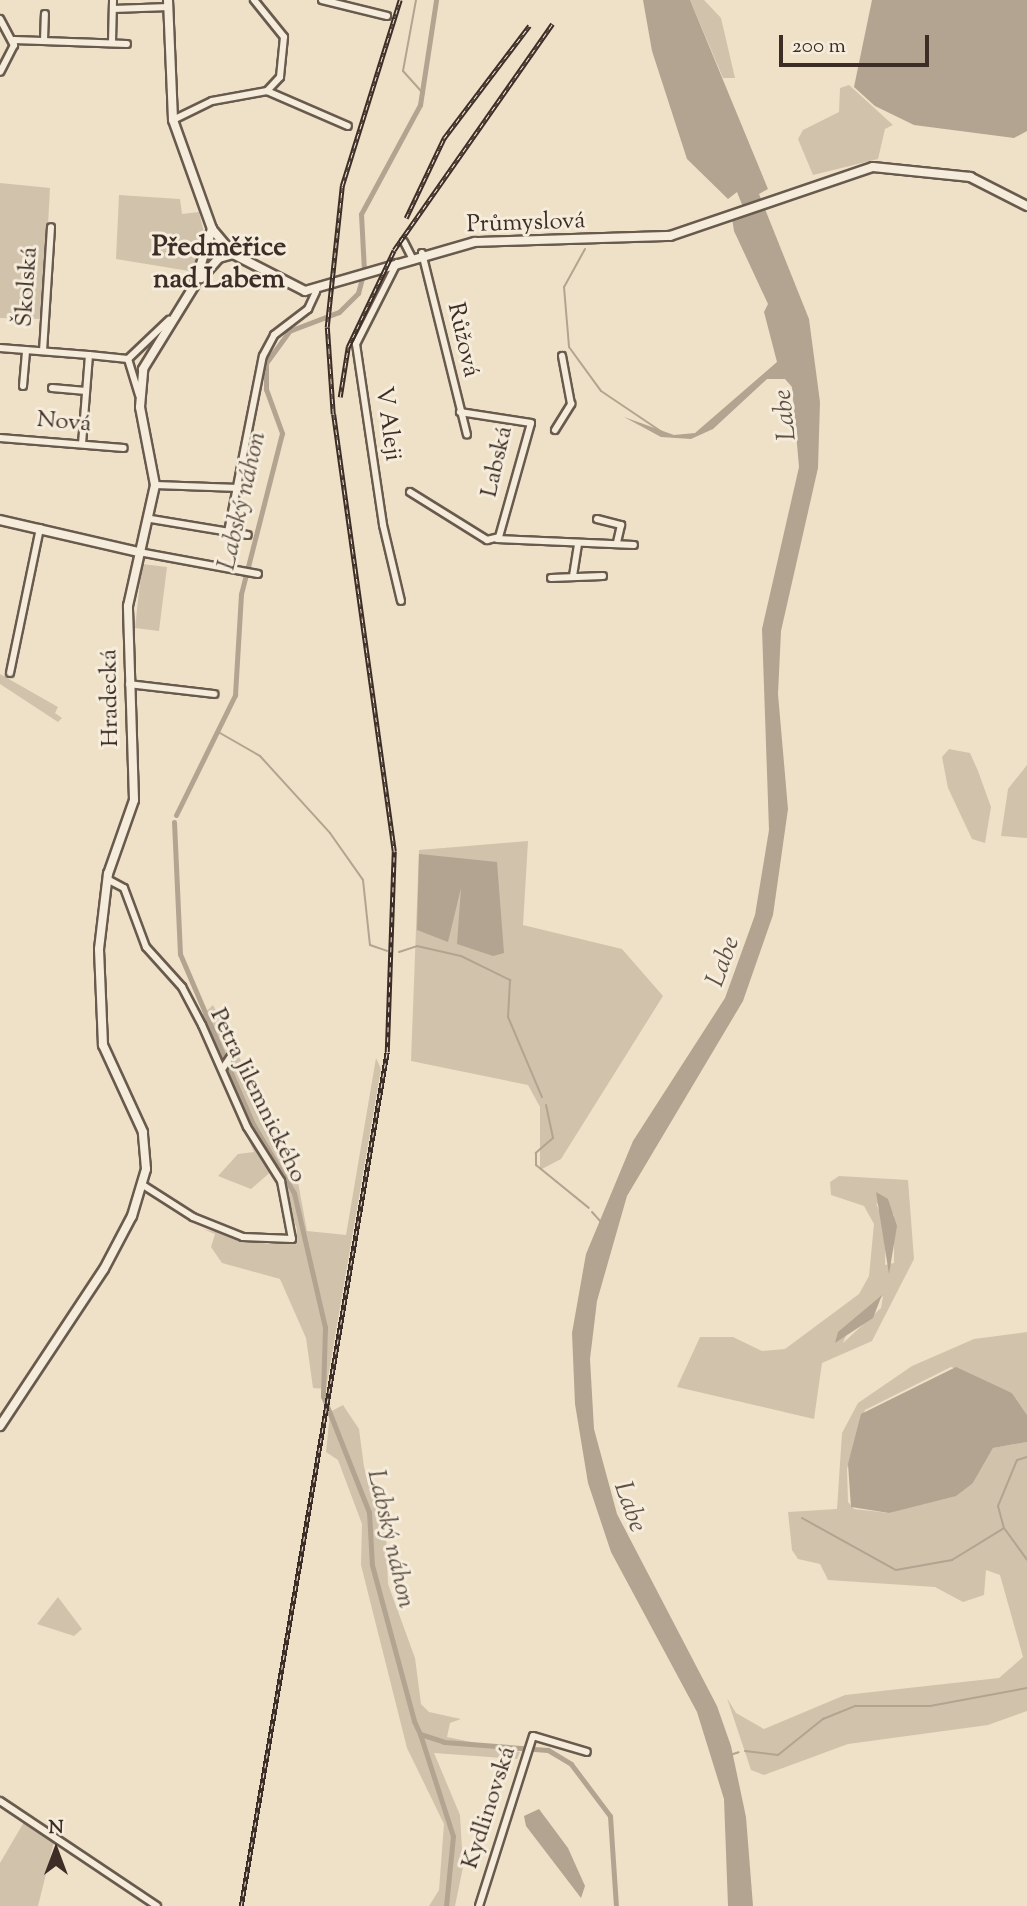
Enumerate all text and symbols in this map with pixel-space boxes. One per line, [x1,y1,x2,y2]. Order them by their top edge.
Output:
scale bar [782,21,932,65]
text: 200 m [792,32,846,62]
street label: Průmyslová [466,208,586,240]
district label: Předměřice nad Labem [152,231,286,297]
street label: Školská [11,246,45,328]
street label: Růžová [439,300,485,380]
street label: V Aleji [368,385,406,463]
water label: Labe [768,388,804,442]
street label: Nová [35,406,93,440]
street label: Labská [476,424,520,500]
water label: Labský náhon [212,429,274,573]
street label: Hradecká [96,649,126,747]
water label: Labe [701,932,747,992]
street label: Petra Jilemnického [202,1004,312,1188]
water label: Labský náhon [359,1467,421,1611]
water label: Labe [606,1477,652,1537]
street label: Kydlinovská [457,1743,523,1873]
north arrow [21,1815,91,1885]
text: N [48,1815,64,1842]

